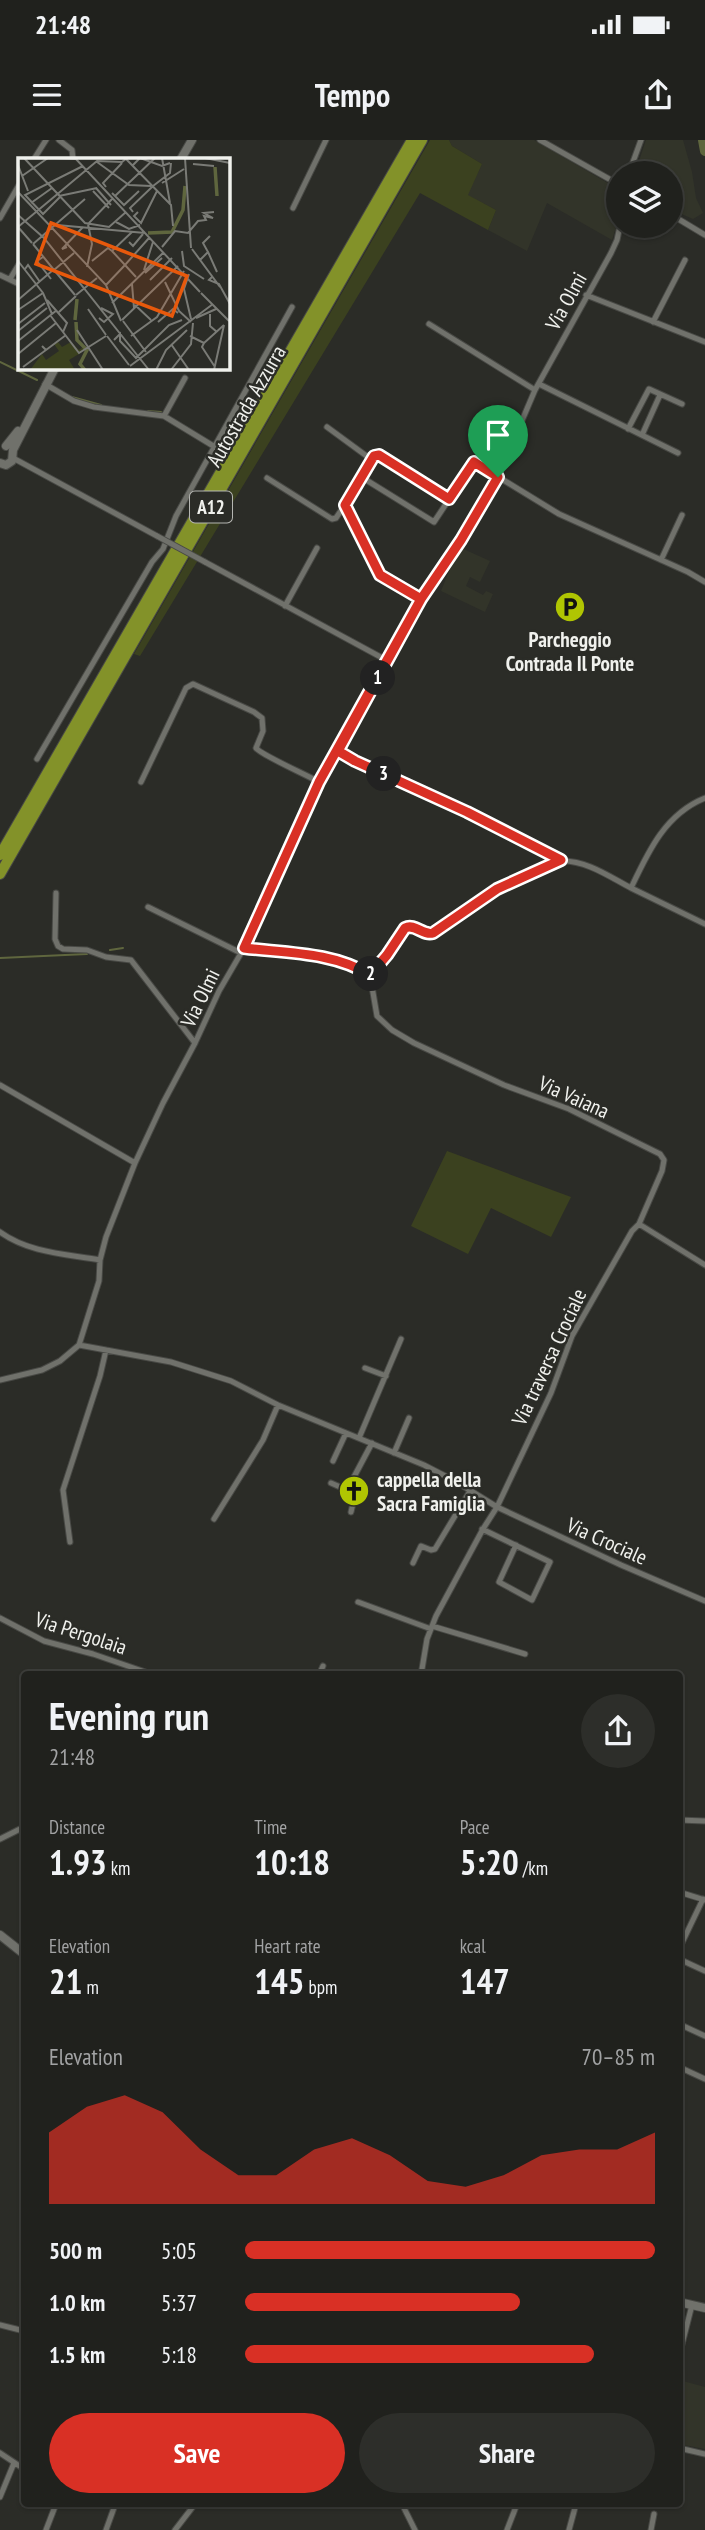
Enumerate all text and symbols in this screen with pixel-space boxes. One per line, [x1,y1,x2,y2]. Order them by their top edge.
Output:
text: 21:48 [35,8,91,41]
text: Tempo [315,74,390,116]
icon: menu [28,76,66,114]
icon: share [639,76,677,114]
inset map [18,158,229,369]
map controls [606,161,683,238]
button: layers [606,161,683,238]
street label: Via Olmi [539,267,593,335]
street label: Autostrada Azzurra [200,340,292,472]
pin [468,405,528,477]
icon: arrive [479,416,517,454]
road number: A12 [190,492,232,522]
parking icon: Parcheggio Contrada Il Ponte [553,590,587,624]
place label: Parcheggio Contrada Il Ponte [506,626,634,677]
pin: 1 [360,660,396,696]
text: 1 [373,665,382,689]
pin: 3 [366,756,402,792]
text: 3 [379,761,388,785]
pin: 2 [354,956,388,992]
text: 2 [366,961,375,985]
street label: Via Olmi [174,964,226,1033]
street label: Via Vaiana [534,1069,614,1124]
street label: Via traversa Crociale [505,1284,592,1431]
place label: cappella della Sacra Famiglia [377,1466,486,1517]
church icon: cappella della Sacra Famiglia [337,1474,371,1508]
street label: Via Crociale [562,1511,651,1571]
street label: Via Pergolaia [31,1605,130,1660]
text: Evening run [49,1691,209,1740]
button: share [581,1694,655,1768]
text: 21:48 [49,1742,95,1771]
text: Distance [49,1815,105,1839]
text: Time [254,1815,287,1839]
text: Pace [460,1815,490,1839]
text: 1.93 [49,1839,107,1885]
text: 10:18 [254,1839,330,1885]
text: 5:20 [460,1839,519,1885]
text: km [107,1856,130,1880]
text: /km [519,1856,548,1880]
text: Elevation [49,1934,110,1958]
text: Heart rate [254,1934,321,1958]
text: kcal [460,1934,486,1958]
text: 21 [49,1958,82,2004]
text: 145 [254,1958,305,2004]
text: 147 [460,1958,510,2004]
text: m [82,1975,99,1999]
text: bpm [305,1975,337,1999]
text: Elevation [49,2042,123,2071]
text: 70–85 m [582,2042,655,2071]
text: 500 m [49,2236,102,2265]
text: 5:05 [161,2236,197,2265]
text: 1.0 km [49,2288,105,2317]
text: 5:37 [161,2288,197,2317]
text: 1.5 km [49,2340,105,2369]
text: 5:18 [161,2340,197,2369]
button: Save [49,2413,345,2493]
button: Share [359,2413,655,2493]

